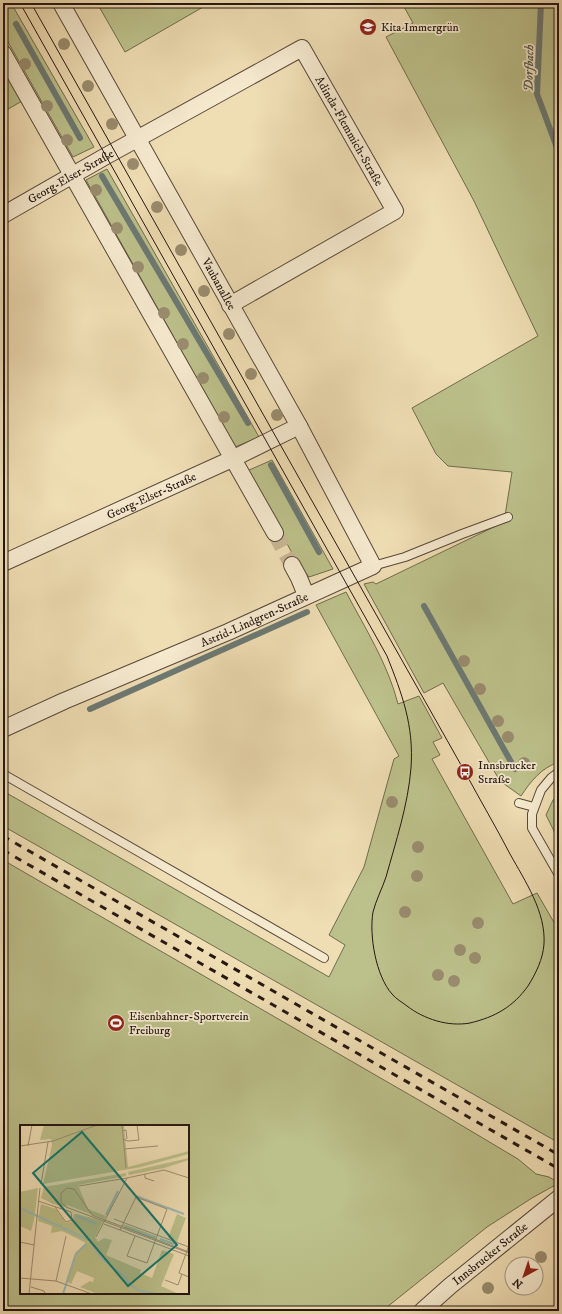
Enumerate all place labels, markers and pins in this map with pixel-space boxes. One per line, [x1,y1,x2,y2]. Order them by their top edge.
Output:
school or university icon: Kita Immergrün [358,17,378,37]
place label: Kita Immergrün [381,20,459,35]
place label: Innsbrucker Straße [478,758,536,787]
bus stop icon: Innsbrucker Straße [455,762,475,782]
place label: Eisenbahner-Sportverein Freiburg [129,1009,250,1038]
sports icon: Eisenbahner-Sportverein Freiburg [106,1013,126,1033]

